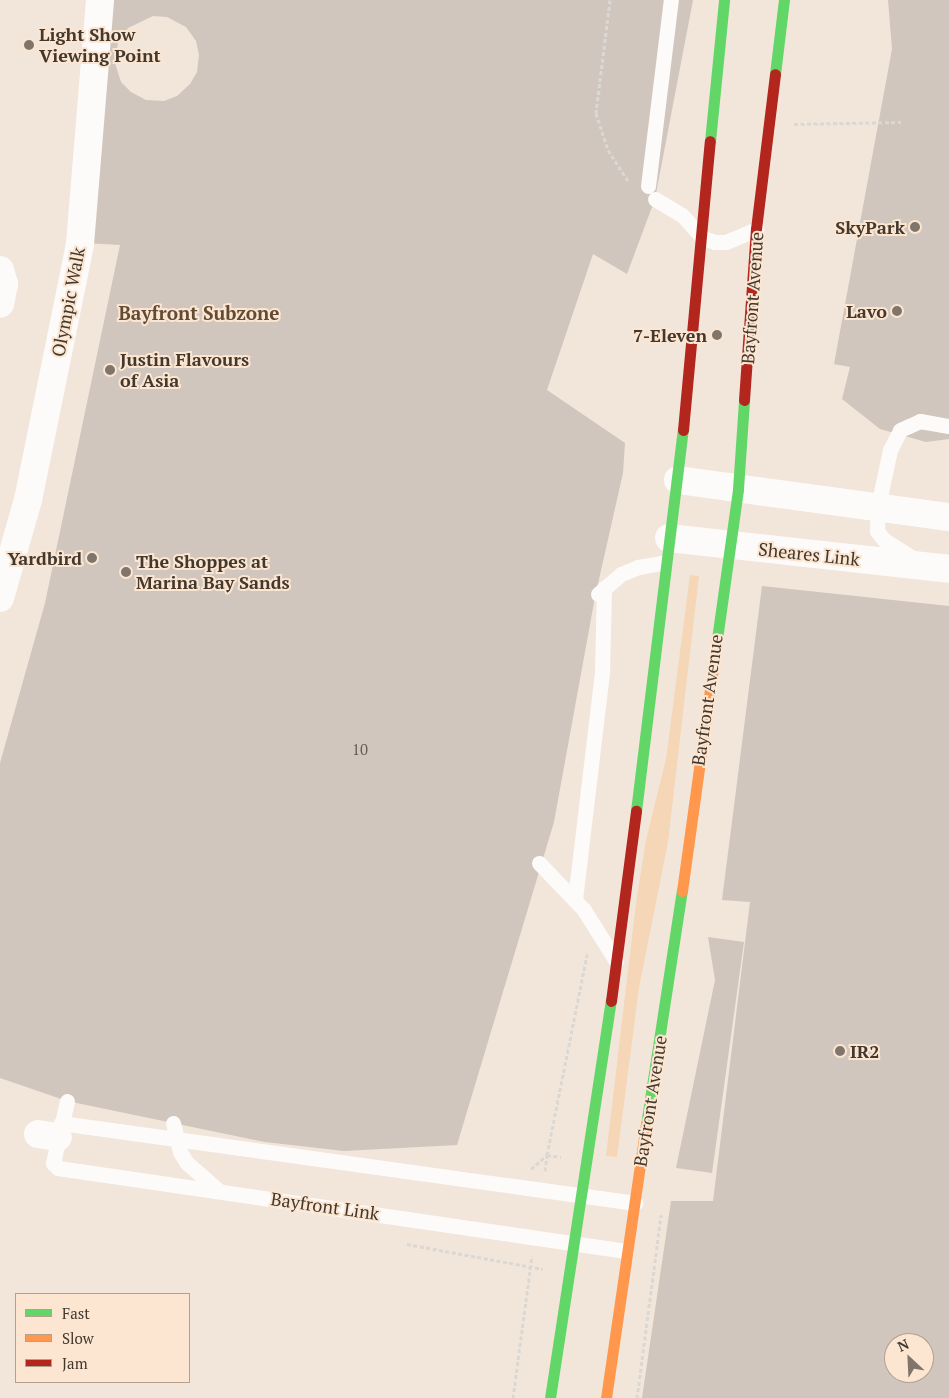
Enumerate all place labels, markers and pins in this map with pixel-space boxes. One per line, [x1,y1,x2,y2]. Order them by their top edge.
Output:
place label: Light Show Viewing Point [39,24,161,66]
marker: Light Show Viewing Point [23,39,35,51]
place label: SkyPark [835,216,905,238]
marker: SkyPark [909,221,921,233]
place label: Lavo [846,300,887,322]
marker: Lavo [891,305,903,317]
place label: 7-Eleven [633,324,707,346]
marker: 7-Eleven [711,329,723,341]
place label: Justin Flavours of Asia [120,349,249,392]
marker: Justin Flavours of Asia [104,364,116,376]
place label: Yardbird [7,547,82,569]
place label: The Shoppes at Marina Bay Sands [136,551,290,594]
marker: Yardbird [86,552,98,564]
marker: The Shoppes at Marina Bay Sands [120,566,132,578]
place label: IR2 [850,1040,879,1062]
marker: IR2 [834,1045,846,1057]

